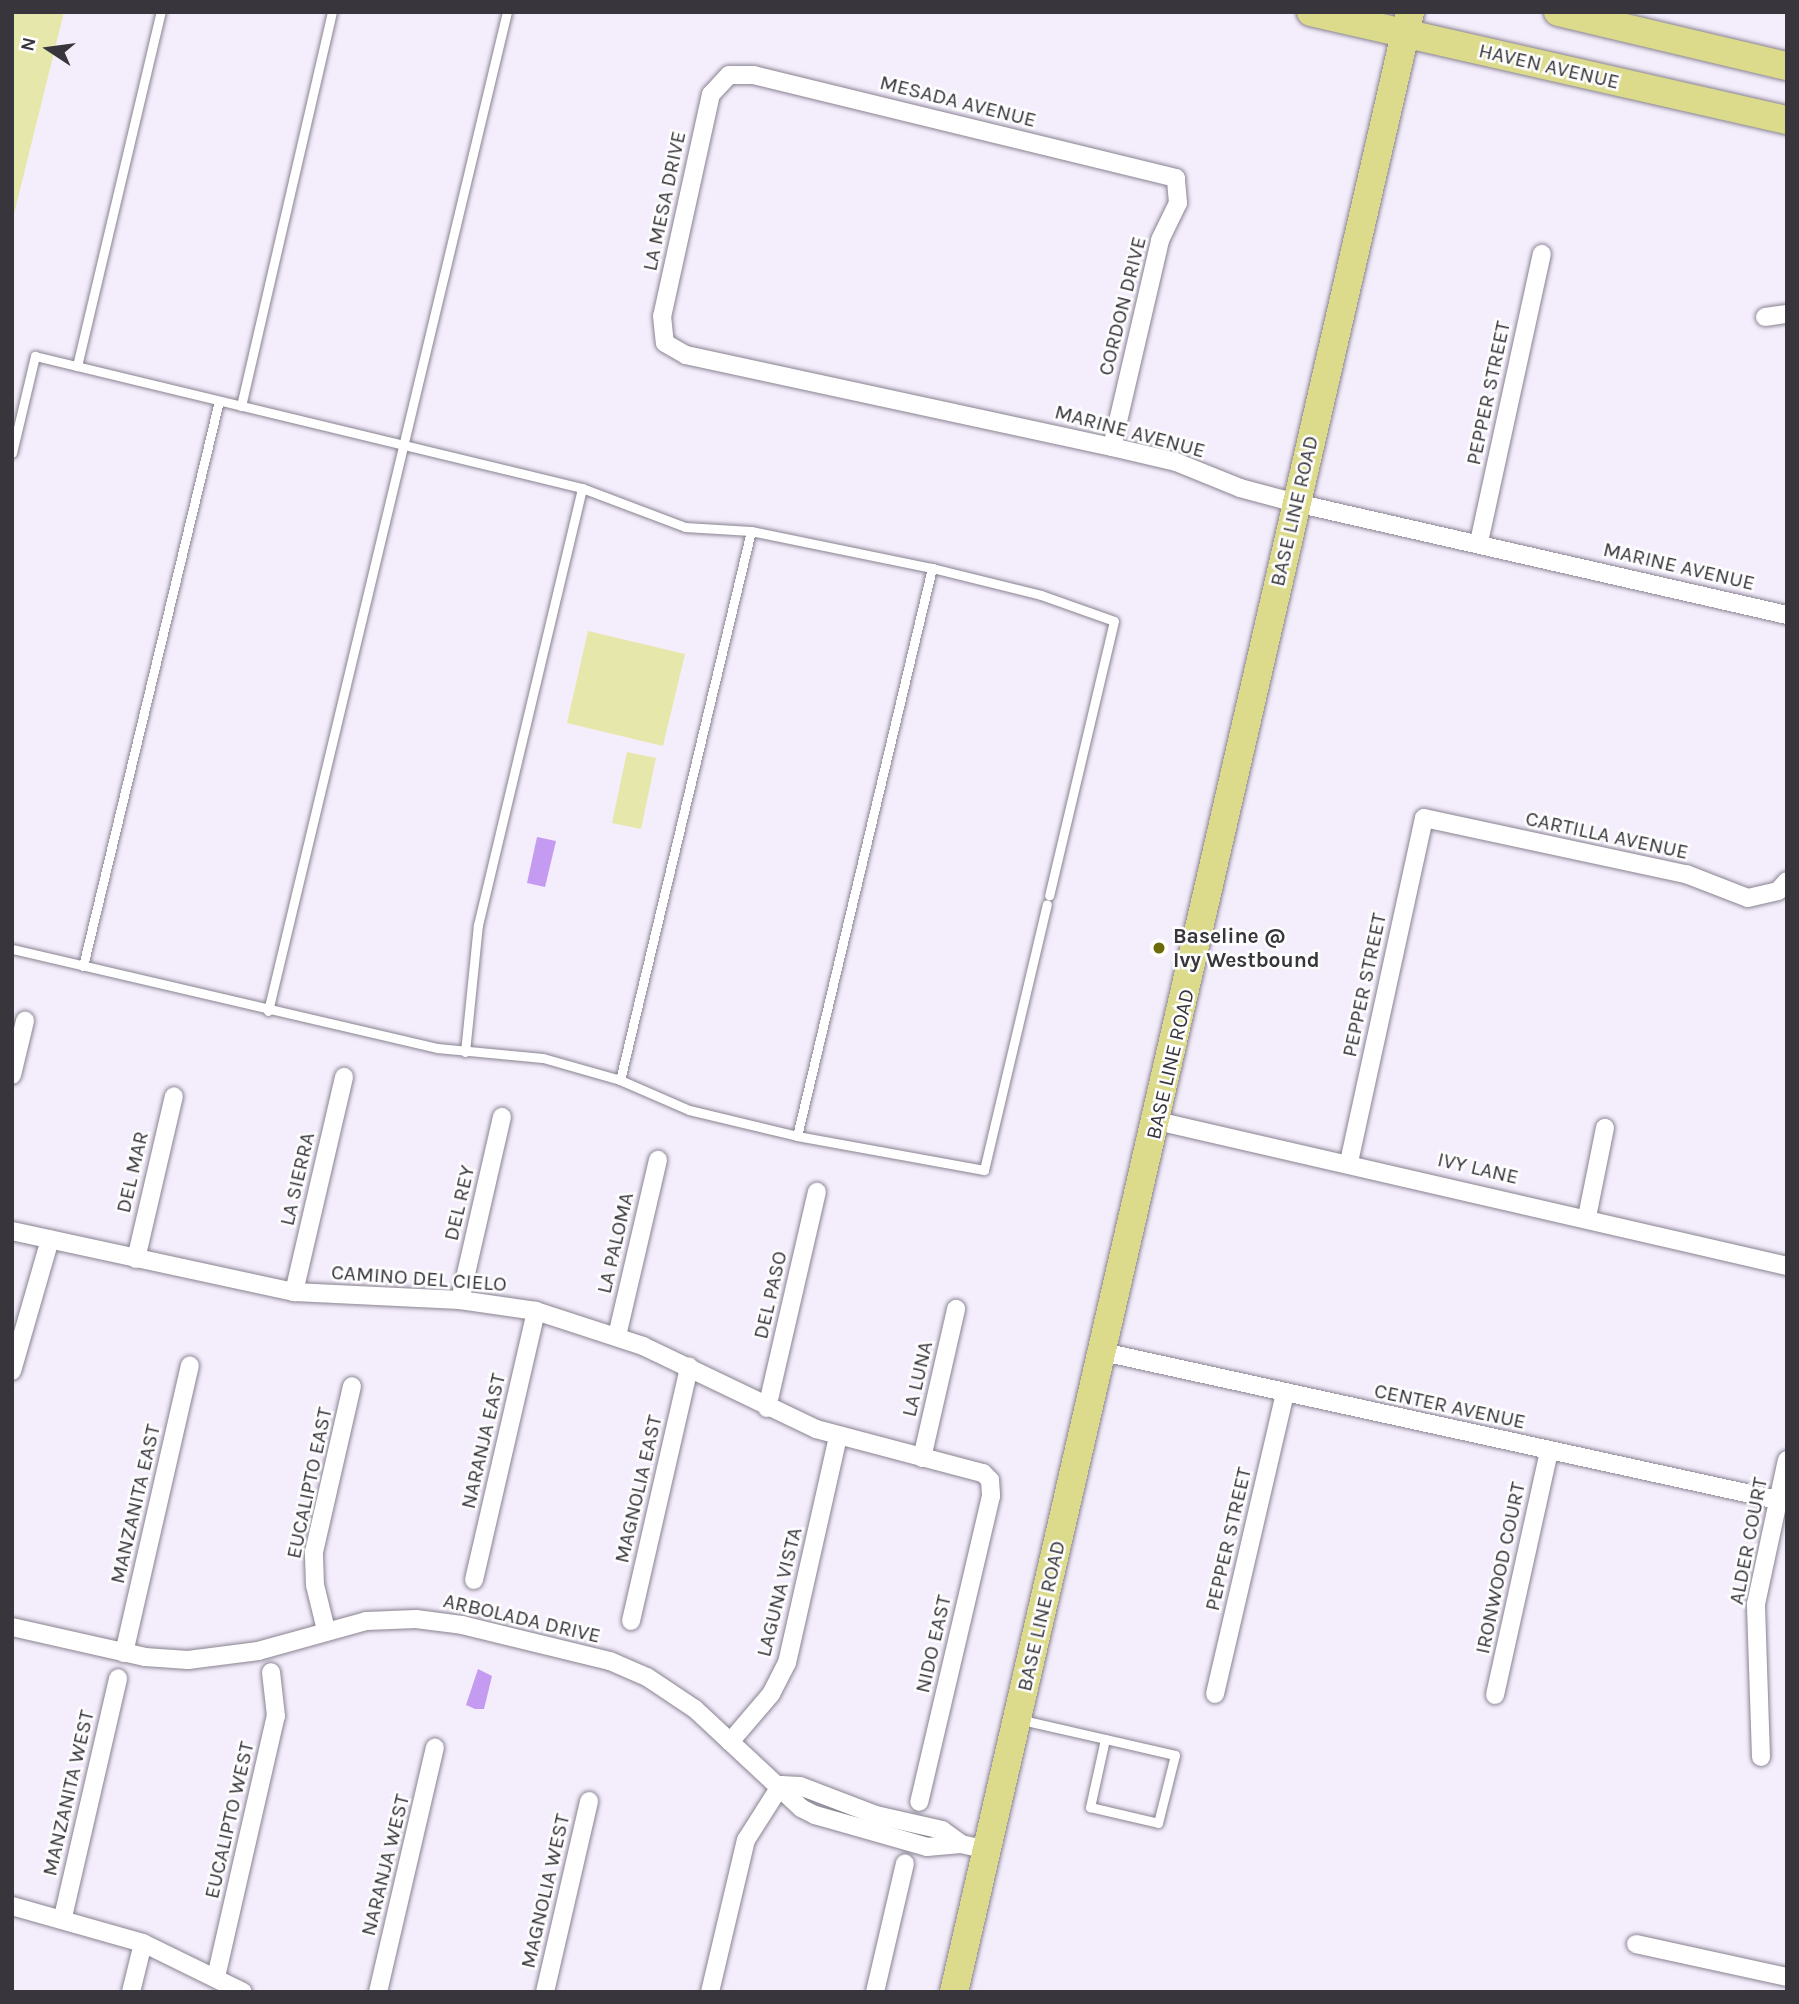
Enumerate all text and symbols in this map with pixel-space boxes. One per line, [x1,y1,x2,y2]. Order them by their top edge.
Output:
north arrow [14,14,84,84]
text: N [16,35,41,53]
street label: HAVEN AVENUE [1476,38,1622,94]
street label: MESADA AVENUE [877,69,1039,133]
street label: LA MESA DRIVE [637,129,691,273]
street label: CORDON DRIVE [1093,234,1151,378]
street label: PEPPER STREET [1460,319,1516,467]
street label: MARINE AVENUE [1052,399,1208,463]
street label: BASE LINE ROAD [1264,433,1324,589]
street label: MARINE AVENUE [1601,536,1757,596]
street label: CARTILLA AVENUE [1523,805,1691,865]
street label: PEPPER STREET [1336,911,1392,1059]
place label: Baseline @ Ivy Westbound [1173,923,1320,973]
marker: Baseline @ Ivy Westbound [1151,940,1167,956]
street label: BASE LINE ROAD [1140,986,1200,1142]
street label: DEL MAR [110,1129,154,1215]
street label: LA SIERRA [274,1130,320,1228]
street label: IVY LANE [1435,1146,1521,1190]
street label: DEL REY [438,1163,480,1243]
street label: LA PALOMA [591,1190,639,1296]
street label: DEL PASO [748,1249,792,1341]
street label: CAMINO DEL CIELO [330,1259,508,1297]
street label: LA LUNA [896,1339,938,1419]
street label: NARANJA EAST [455,1371,511,1511]
street label: CENTER AVENUE [1372,1378,1528,1434]
street label: EUCALIPTO EAST [281,1405,337,1561]
street label: MAGNOLIA EAST [609,1413,667,1565]
street label: MANZANITA EAST [104,1422,166,1586]
street label: PEPPER STREET [1199,1465,1257,1613]
street label: ALDER COURT [1723,1475,1773,1607]
street label: IRONWOOD COURT [1469,1480,1531,1656]
street label: LAGUNA VISTA [751,1525,807,1659]
street label: BASE LINE ROAD [1011,1538,1071,1694]
street label: ARBOLADA DRIVE [441,1588,603,1648]
street label: NIDO EAST [910,1593,956,1695]
street label: MANZANITA WEST [37,1708,99,1878]
street label: EUCALIPTO WEST [199,1739,259,1901]
street label: NARANJA WEST [355,1792,415,1938]
street label: MAGNOLIA WEST [515,1811,575,1971]

